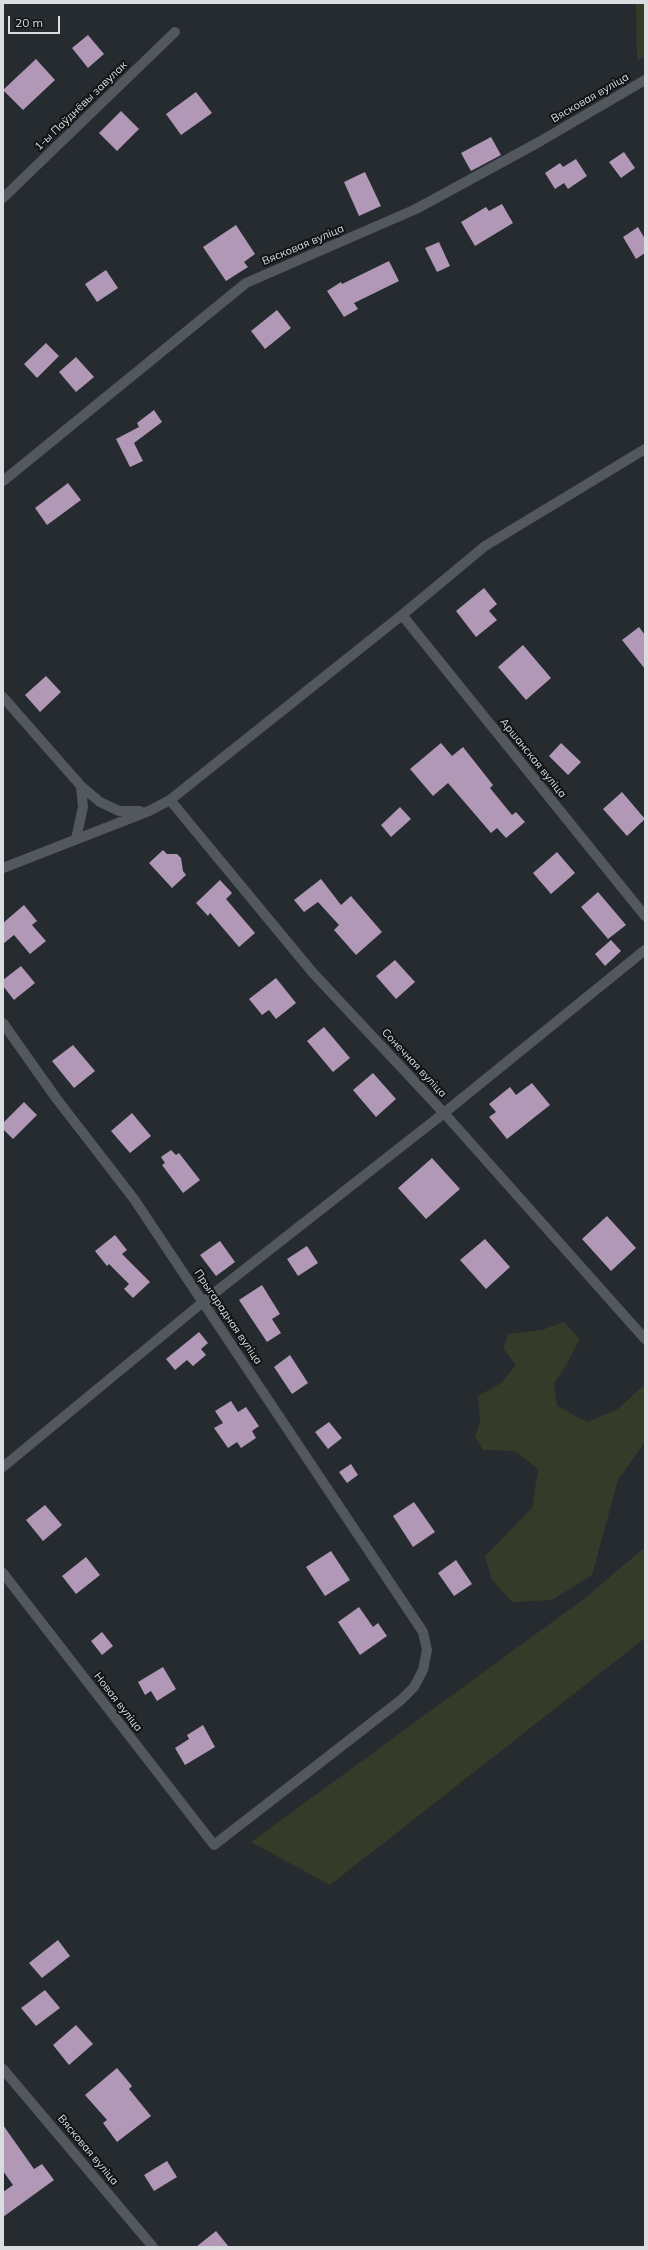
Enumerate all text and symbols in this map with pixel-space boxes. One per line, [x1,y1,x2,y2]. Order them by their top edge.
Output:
scale bar [10,8,62,34]
text: 20 m [15,15,43,30]
street label: 1-ы Паўднёвы завулак [32,59,130,153]
street label: Вясковая вуліца [549,70,631,126]
street label: Вясковая вуліца [260,222,346,268]
street label: Аршанская вуліца [497,716,569,800]
street label: Сонечная вуліца [379,1026,449,1100]
street label: Прыгарадная вуліца [191,1267,265,1367]
street label: Новая вуліца [91,1670,145,1734]
street label: Вясковая вуліца [55,2112,121,2188]

